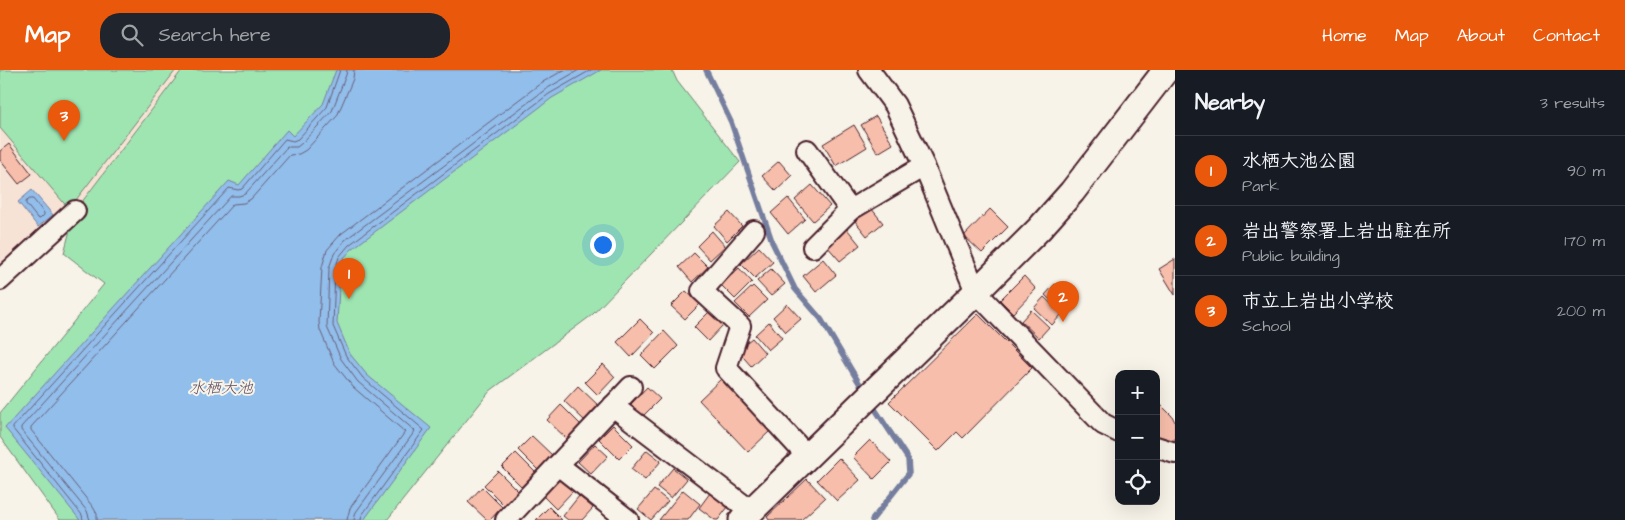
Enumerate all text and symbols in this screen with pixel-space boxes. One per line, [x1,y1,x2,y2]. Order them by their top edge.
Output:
search box [100,13,450,58]
text: Map [25,18,70,52]
icon: search [118,21,146,49]
text: Search here [158,22,271,49]
text: Home [1322,23,1367,48]
text: Map [1395,23,1429,48]
text: About [1457,23,1505,48]
text: Contact [1533,23,1600,48]
text: Nearby [1195,88,1265,117]
text: 3 results [1540,92,1605,114]
pin: 3 [48,100,80,141]
text: 水栖大池公園 [1242,148,1356,175]
text: 1 [1210,160,1212,182]
text: 90 m [1567,160,1605,182]
text: Park [1242,175,1279,197]
text: 岩出警察署上岩出駐在所 [1242,218,1451,245]
text: 2 [1206,230,1216,252]
text: 170 m [1564,230,1605,252]
your location [590,232,616,258]
text: Public building [1242,245,1340,267]
pin: 1 [333,258,365,299]
pin: 2 [1047,281,1079,322]
text: 市立上岩出小学校 [1242,288,1394,315]
text: 3 [1207,300,1215,322]
text: 200 m [1557,300,1605,322]
text: School [1242,315,1291,337]
map controls [1115,370,1160,505]
button: + [1115,370,1160,415]
water label: 水栖大池 [189,377,254,399]
button: − [1115,415,1160,460]
button: locate [1115,460,1160,505]

